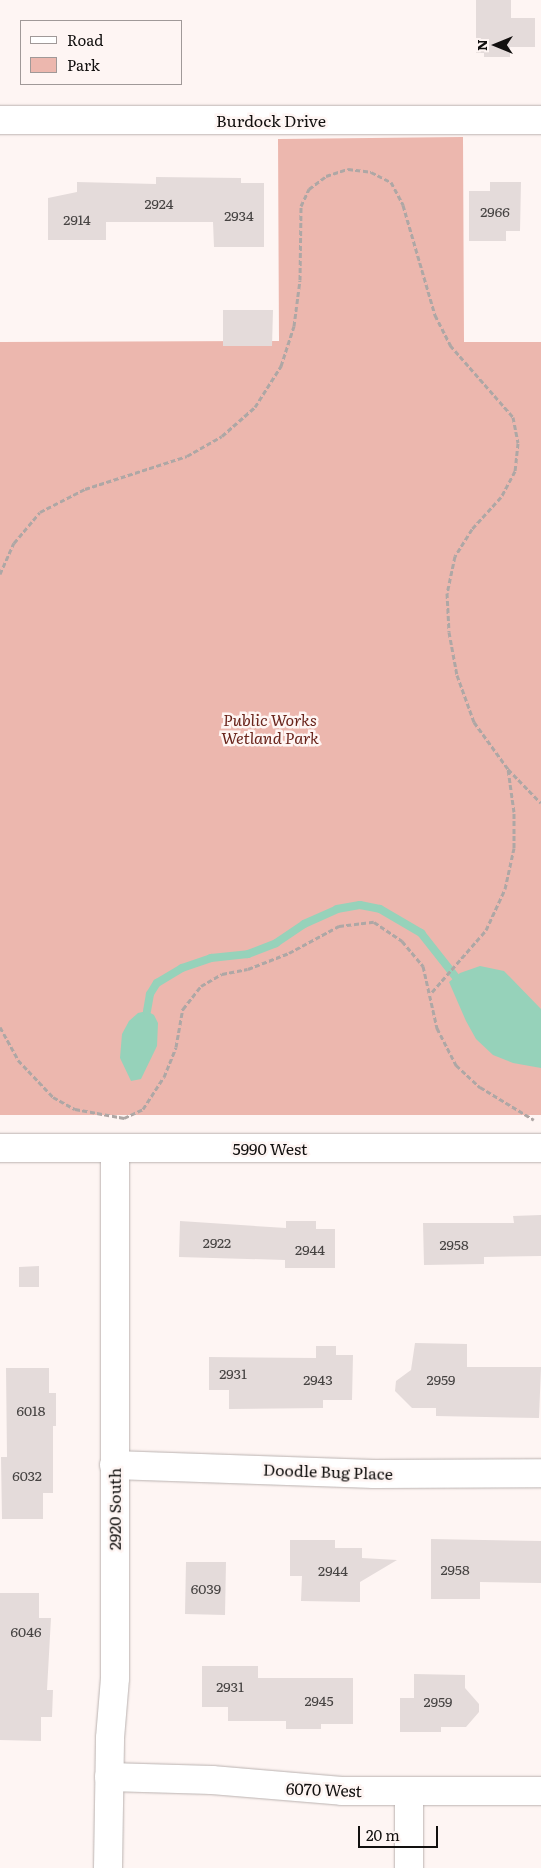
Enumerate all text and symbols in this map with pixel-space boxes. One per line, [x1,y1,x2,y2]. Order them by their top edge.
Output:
legend [20,20,182,85]
north arrow [471,20,521,70]
text: Road [67,28,103,51]
text: N [471,39,491,51]
text: Park [67,53,100,76]
street label: Burdock Drive [216,110,326,130]
house number: 2924 [144,195,174,211]
house number: 2966 [480,203,510,219]
house number: 2934 [224,207,254,223]
house number: 2914 [63,211,91,227]
park label: Public Works Wetland Park [221,709,319,747]
street label: 5990 West [233,1138,307,1158]
house number: 2922 [203,1234,231,1250]
house number: 2958 [439,1236,469,1252]
house number: 2944 [295,1241,325,1257]
house number: 2931 [219,1365,247,1381]
house number: 2943 [303,1371,333,1387]
house number: 2959 [427,1371,455,1387]
house number: 6018 [16,1402,46,1418]
street label: Doodle Bug Place [263,1459,393,1483]
house number: 6032 [12,1467,42,1483]
street label: 2920 South [104,1468,124,1550]
house number: 2958 [440,1561,470,1577]
house number: 2944 [318,1562,348,1578]
house number: 6039 [191,1580,221,1596]
house number: 6046 [11,1623,41,1639]
house number: 2931 [216,1678,244,1694]
house number: 2945 [304,1692,334,1708]
house number: 2959 [424,1693,452,1709]
street label: 6070 West [286,1778,362,1800]
scale bar [361,1816,441,1848]
text: 20 m [366,1823,400,1846]

